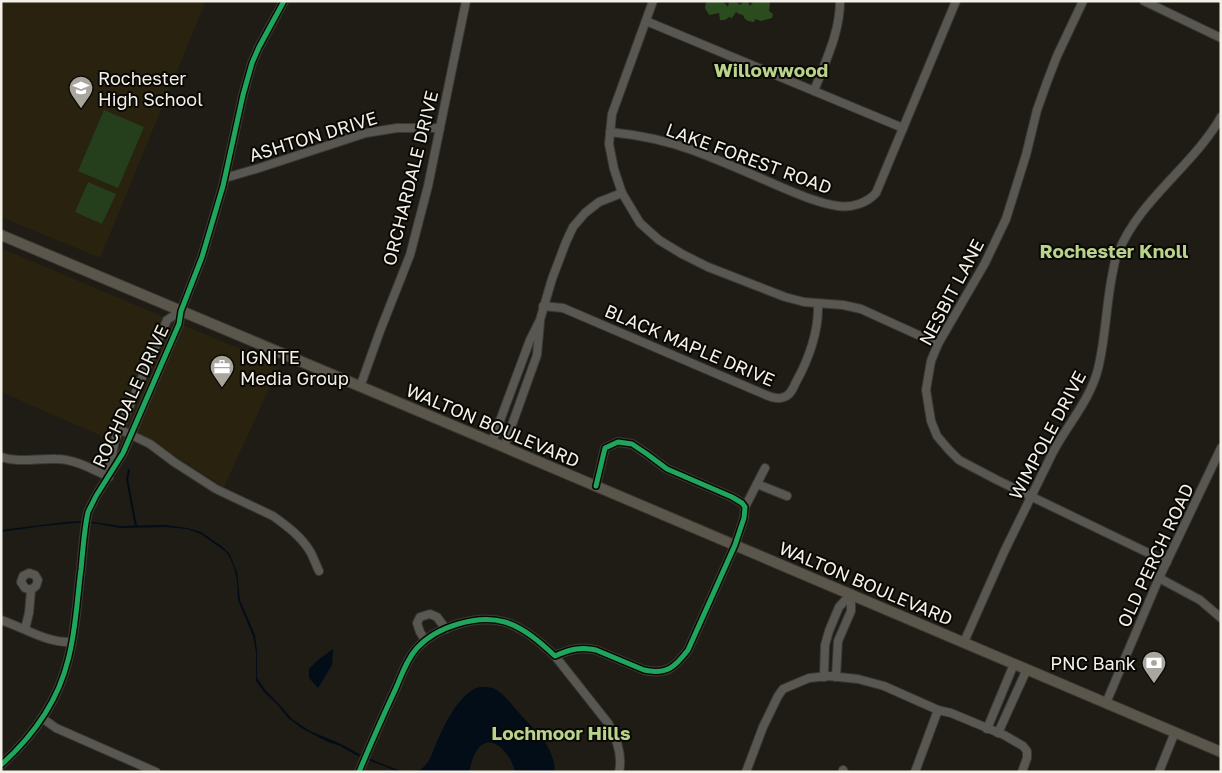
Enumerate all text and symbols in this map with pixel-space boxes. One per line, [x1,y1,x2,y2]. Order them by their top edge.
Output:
district label: Willowwood [714,58,828,81]
place label: Rochester High School [98,67,203,110]
school or university icon: Rochester High School [68,75,94,109]
street label: ORCHARDALE DRIVE [378,88,442,268]
street label: ASHTON DRIVE [246,106,380,166]
street label: LAKE FOREST ROAD [663,118,835,198]
street label: NESBIT LANE [914,235,988,349]
district label: Rochester Knoll [1040,239,1188,262]
street label: BLACK MAPLE DRIVE [602,299,778,391]
street label: ROCHDALE DRIVE [87,321,173,471]
place label: IGNITE Media Group [240,346,349,389]
office icon: IGNITE Media Group [209,354,235,388]
street label: WIMPOLE DRIVE [1004,367,1090,503]
street label: WALTON BOULEVARD [403,378,583,472]
street label: OLD PERCH ROAD [1112,480,1198,630]
street label: WALTON BOULEVARD [776,536,956,630]
bank icon: PNC Bank [1141,650,1167,684]
place label: PNC Bank [1050,652,1136,674]
district label: Lochmoor Hills [491,721,631,744]

